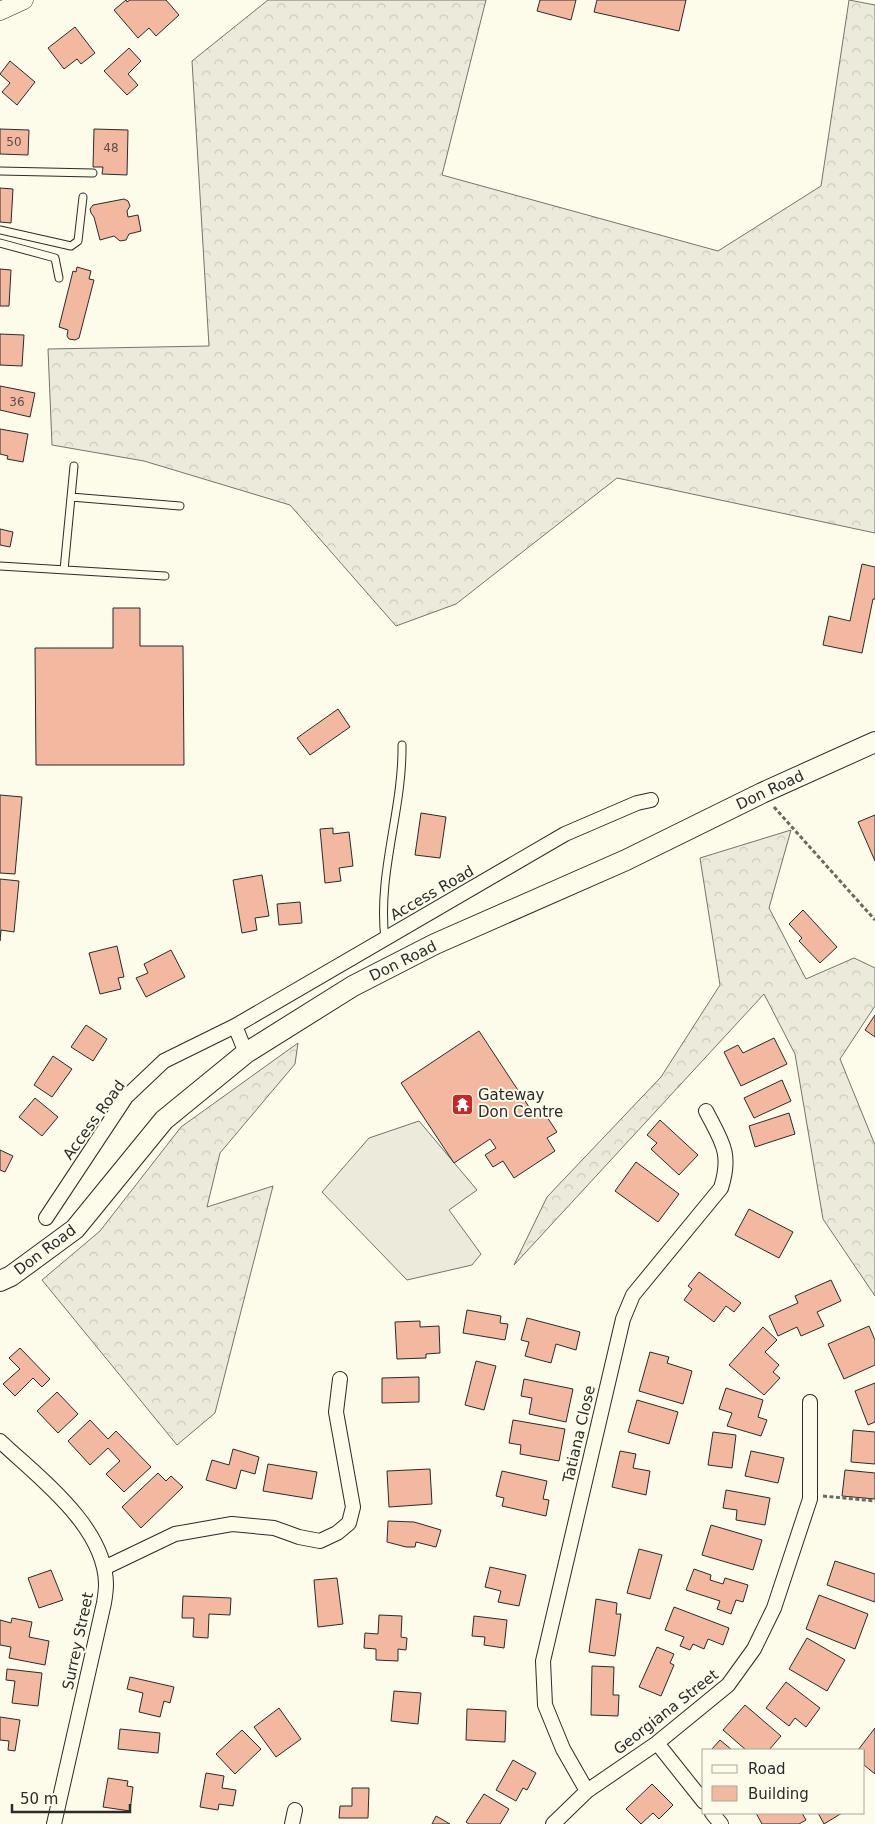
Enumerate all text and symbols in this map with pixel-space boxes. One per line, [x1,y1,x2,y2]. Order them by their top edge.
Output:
house number: 50 [6,135,22,149]
house number: 48 [103,141,119,155]
house number: 36 [9,395,25,409]
street label: Don Road [733,766,807,814]
street label: Access Road [387,862,477,924]
street label: Don Road [366,937,440,985]
street label: Access Road [59,1077,129,1163]
place label: Gateway Don Centre [478,1086,563,1121]
temple icon: Gateway Don Centre [450,1092,474,1116]
street label: Don Road [11,1221,79,1279]
street label: Tatiana Close [559,1384,599,1485]
street label: Surrey Street [59,1590,97,1691]
street label: Georgiana Street [610,1665,722,1758]
legend [702,1749,865,1814]
text: Road [748,1760,786,1778]
scale bar [12,1782,130,1814]
text: Building [748,1785,809,1803]
text: 50 m [20,1790,58,1808]

